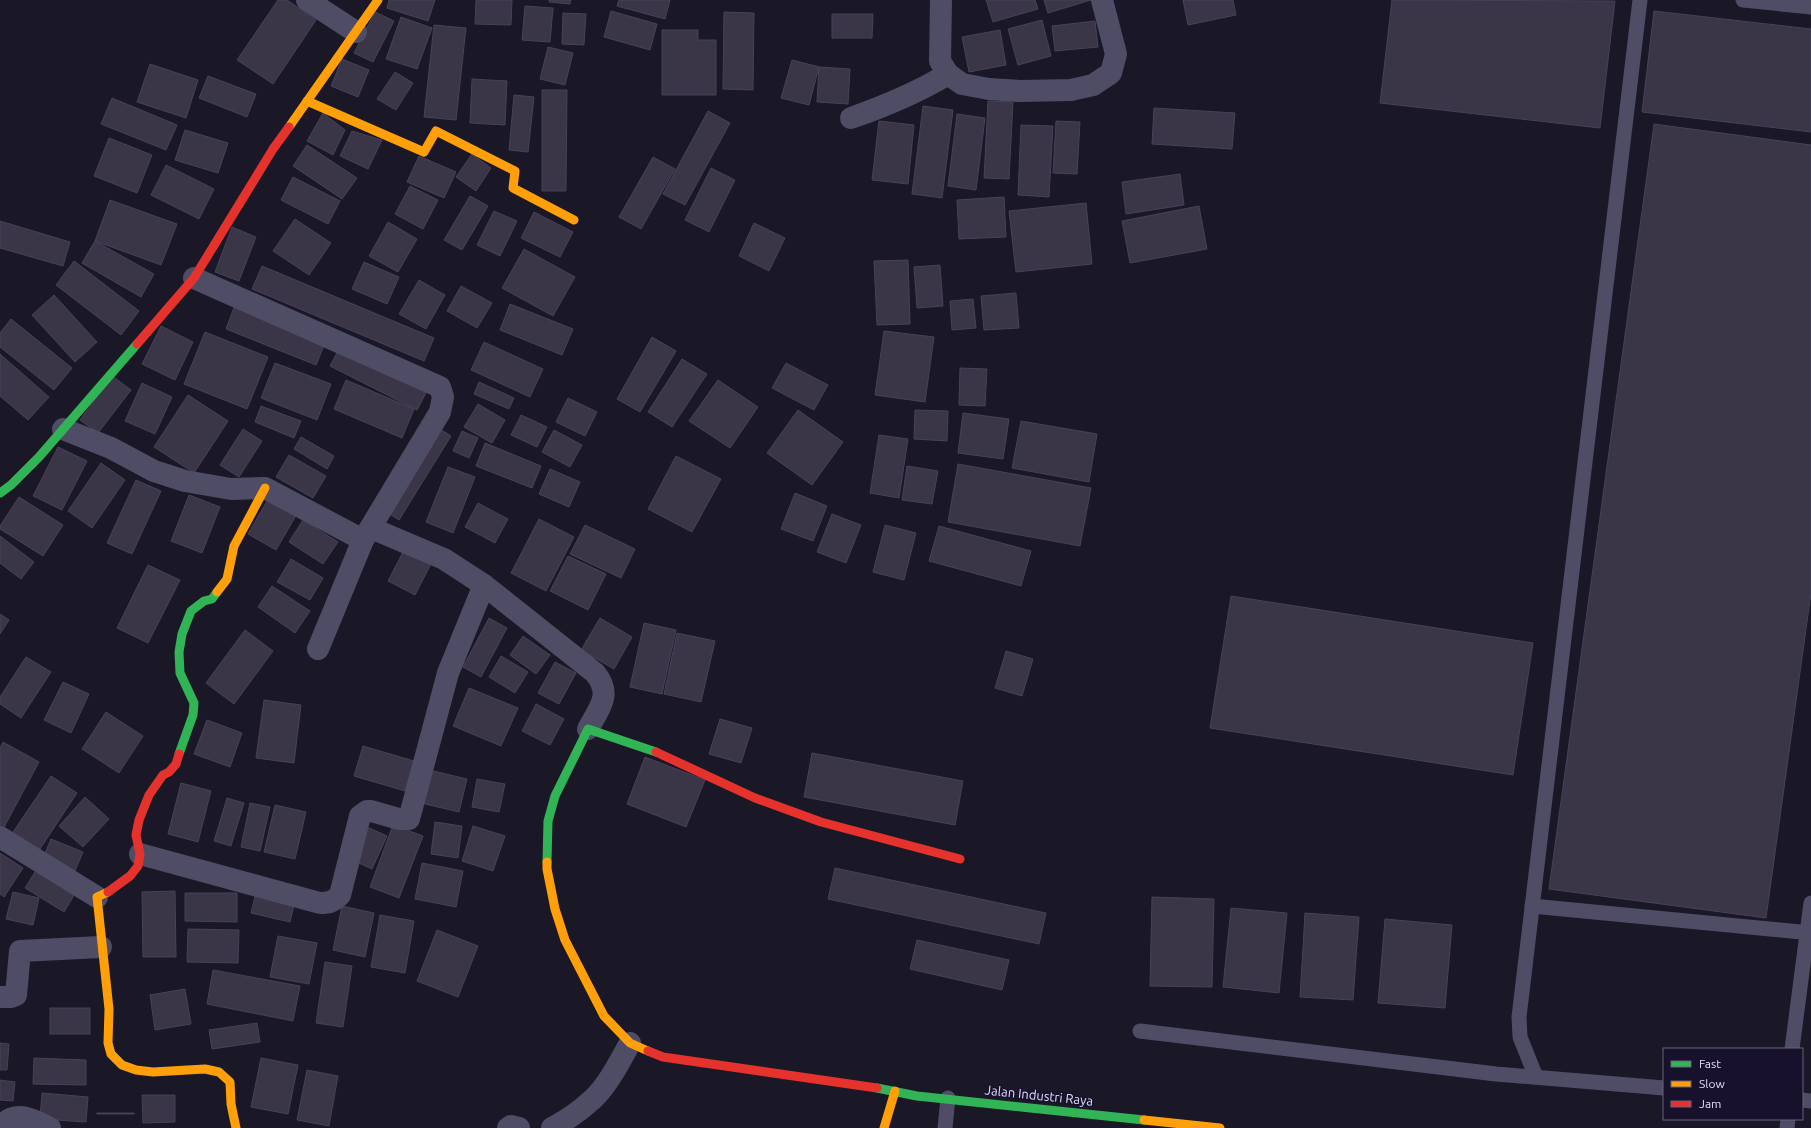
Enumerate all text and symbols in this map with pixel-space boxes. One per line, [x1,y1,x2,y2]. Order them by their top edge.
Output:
legend [1663,1048,1803,1120]
text: Fast [1699,1057,1721,1070]
text: Slow [1699,1077,1725,1090]
street label: Jalan Industri Raya [984,1082,1094,1108]
text: Jam [1699,1097,1721,1110]

